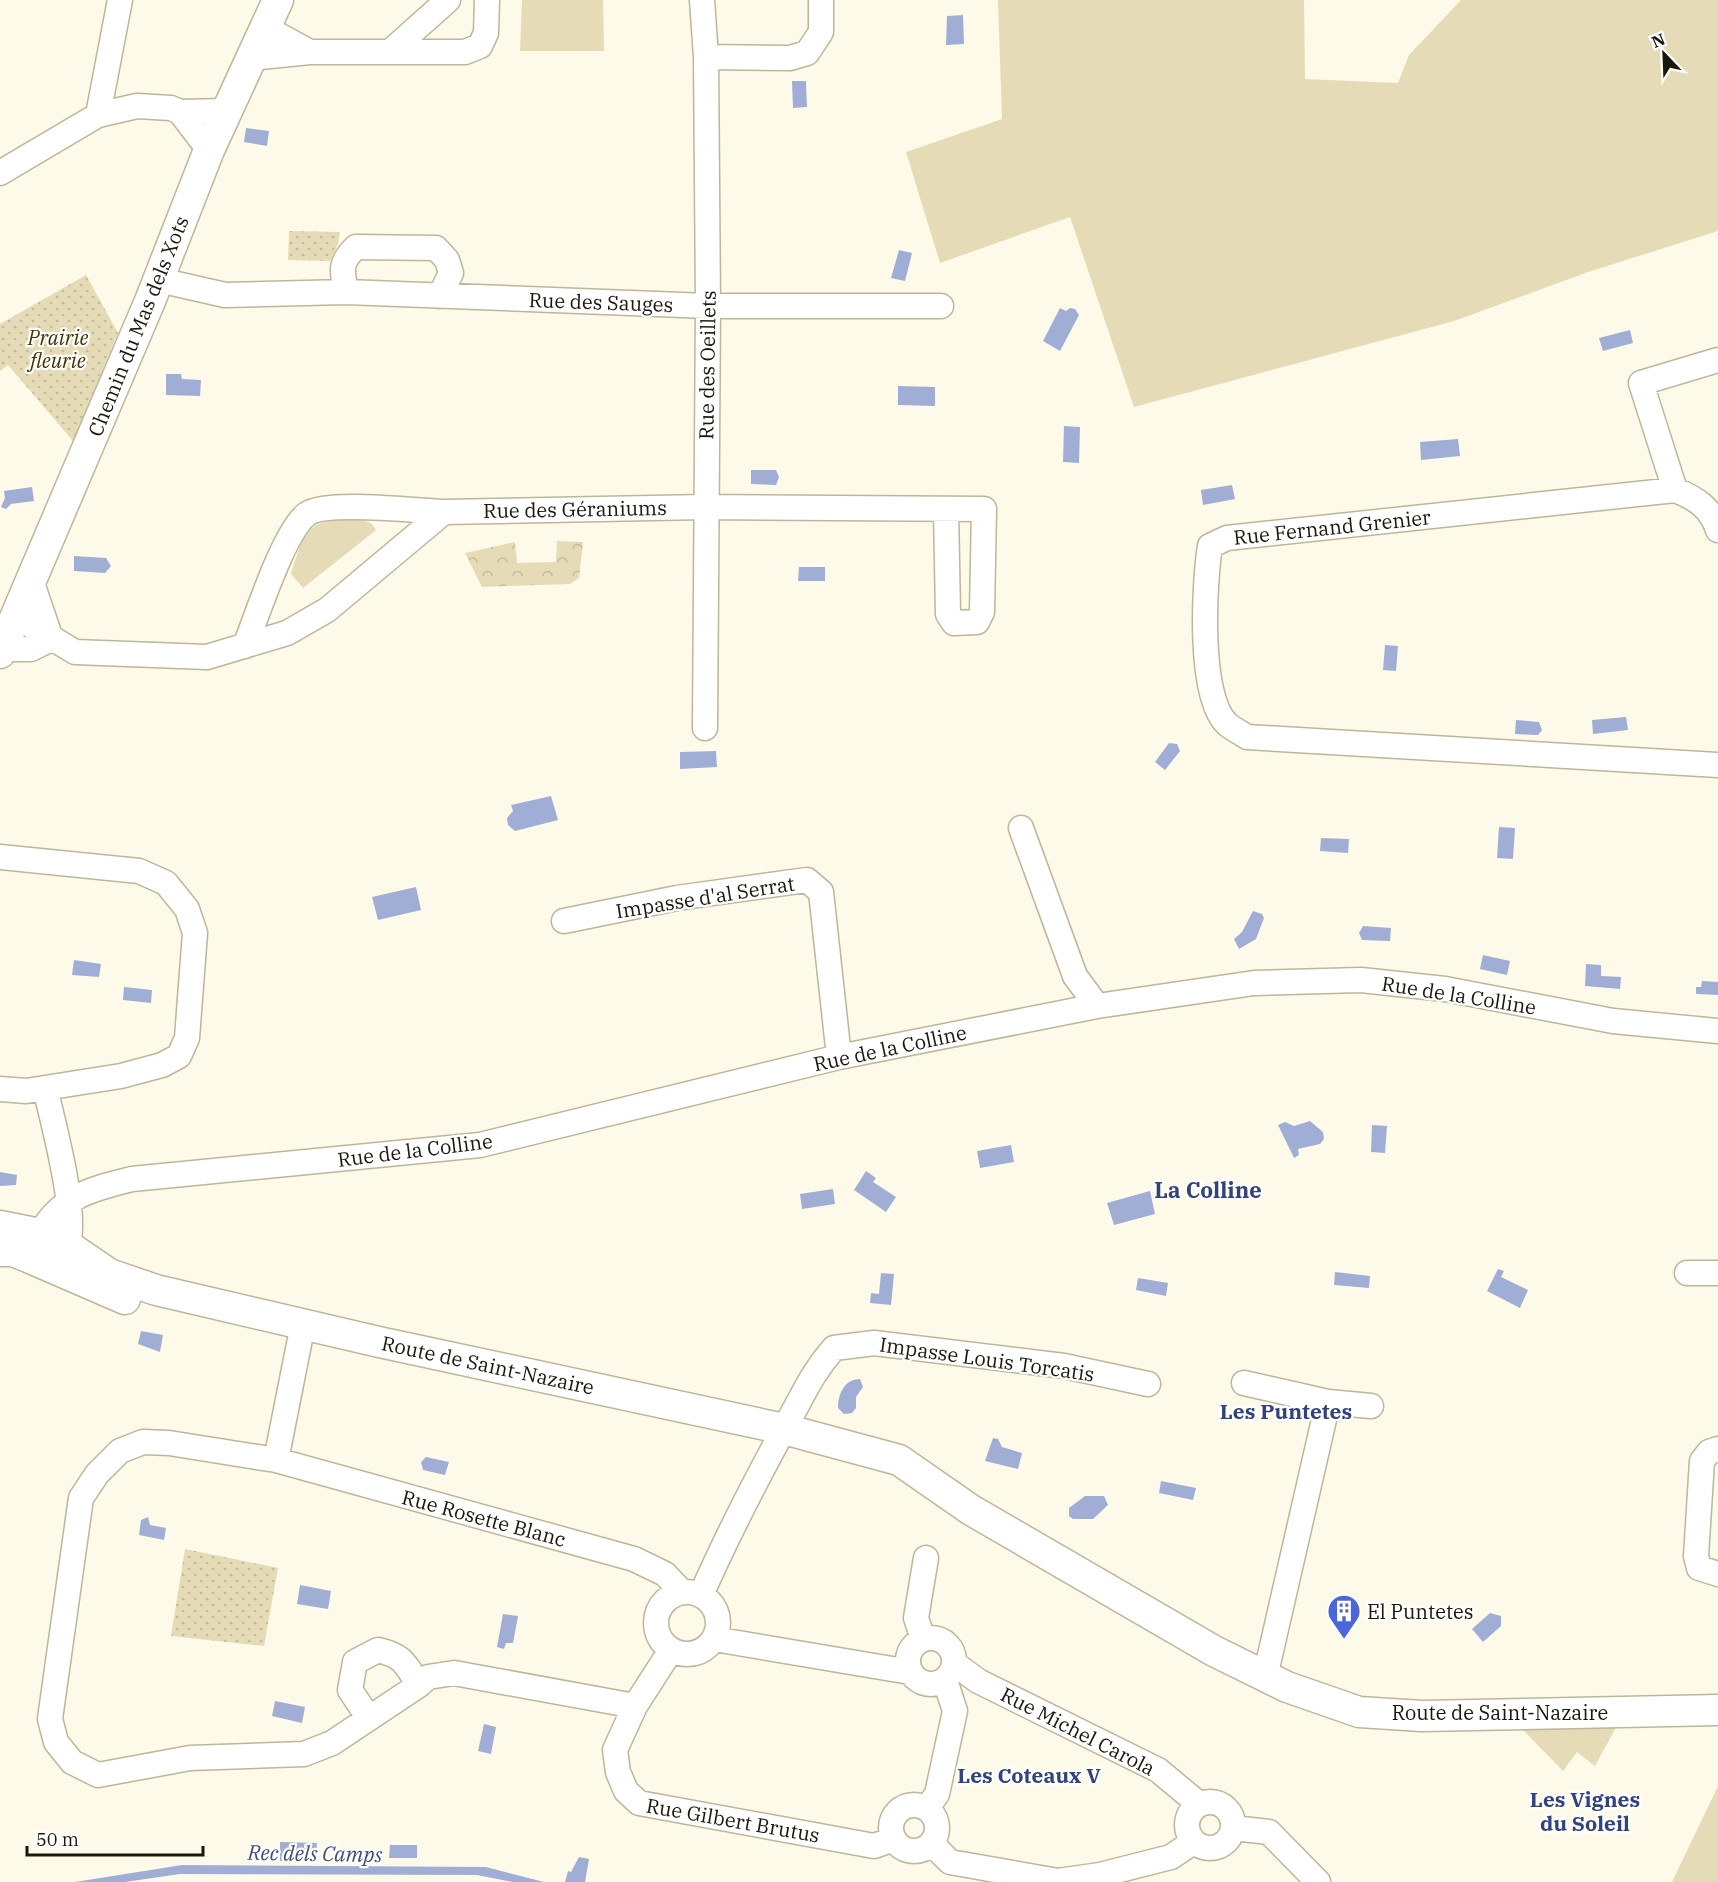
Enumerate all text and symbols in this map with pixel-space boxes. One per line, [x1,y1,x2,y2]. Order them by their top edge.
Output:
north arrow [1634,24,1694,84]
text: N [1648,29,1668,52]
street label: Chemin du Mas dels Xots [81,212,195,440]
street label: Rue des Sauges [528,286,674,318]
street label: Rue des Oeillets [692,290,722,440]
park label: Prairie fleurie [26,324,88,374]
street label: Rue des Géraniums [483,494,667,524]
street label: Rue Fernand Grenier [1232,503,1432,551]
street label: Impasse d'al Serrat [614,870,796,924]
street label: Rue de la Colline [1380,969,1538,1021]
street label: Rue de la Colline [811,1019,969,1077]
street label: Rue de la Colline [336,1127,494,1173]
district label: La Colline [1154,1175,1262,1204]
street label: Route de Saint-Nazaire [379,1329,597,1401]
street label: Impasse Louis Torcatis [878,1331,1096,1387]
district label: Les Puntetes [1220,1397,1352,1425]
street label: Rue Rosette Blanc [399,1483,569,1553]
building icon: El Puntetes [1326,1593,1362,1640]
place label: El Puntetes [1367,1598,1473,1625]
street label: Rue Michel Carola [996,1680,1160,1782]
street label: Route de Saint-Nazaire [1392,1699,1608,1726]
district label: Les Coteaux V [957,1761,1101,1789]
district label: Les Vignes du Soleil [1530,1785,1640,1837]
street label: Rue Gilbert Brutus [644,1791,822,1849]
scale bar [27,1819,202,1857]
text: 50 m [36,1828,79,1851]
water label: Rec dels Camps [246,1838,383,1868]

